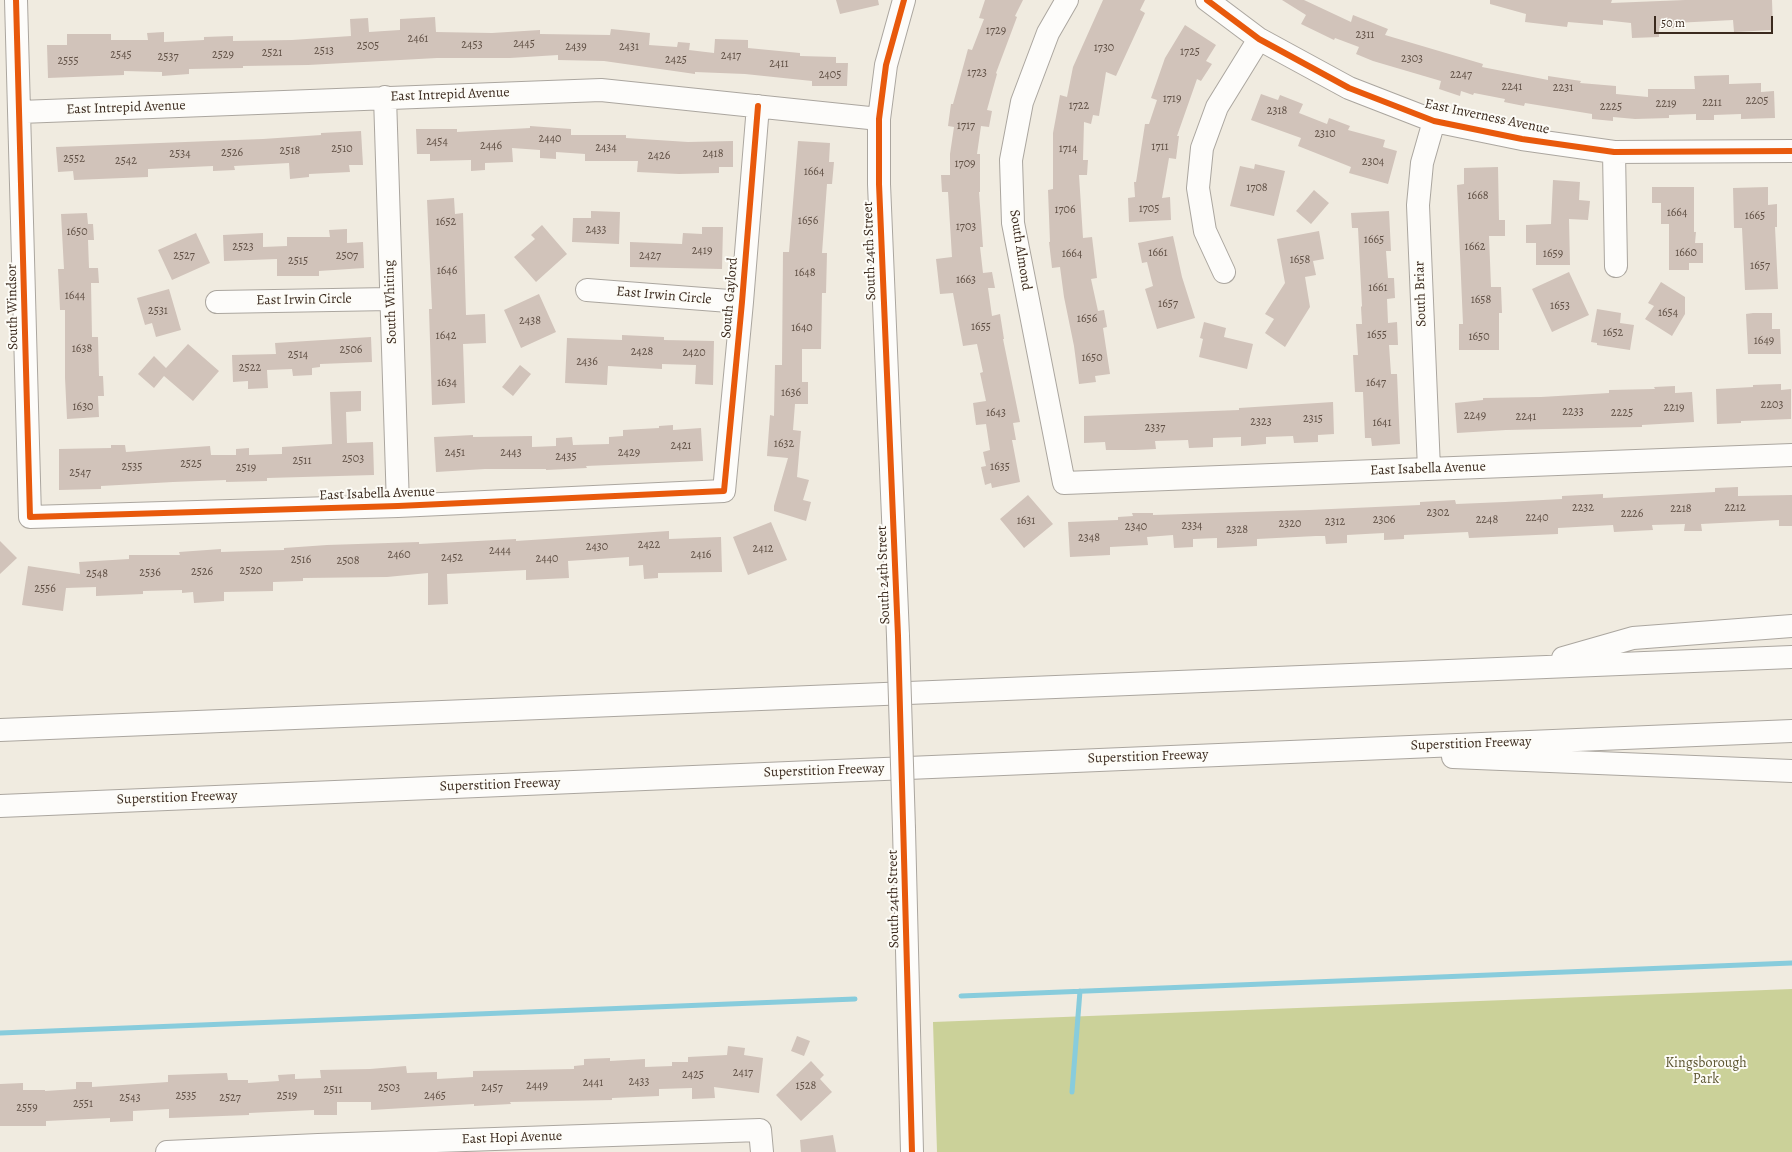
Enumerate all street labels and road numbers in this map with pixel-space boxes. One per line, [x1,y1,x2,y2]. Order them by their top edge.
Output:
street label: East Intrepid Avenue [390,85,510,105]
street label: East Inverness Avenue [1423,96,1551,138]
street label: East Intrepid Avenue [66,98,186,118]
street label: South 24th Street [860,201,880,301]
street label: South Almond [1005,208,1035,292]
street label: South Gaylord [718,257,742,339]
street label: South Whiting [381,260,401,344]
street label: South Briar [1411,261,1431,327]
street label: South Windsor [4,264,22,350]
street label: East Irwin Circle [616,283,712,309]
street label: East Irwin Circle [256,291,352,309]
street label: East Isabella Avenue [1370,459,1486,479]
street label: East Isabella Avenue [319,484,435,504]
street label: South 24th Street [874,525,894,625]
street label: Superstition Freeway [1410,733,1532,755]
street label: Superstition Freeway [1087,746,1209,768]
street label: Superstition Freeway [763,760,885,782]
street label: Superstition Freeway [439,774,561,796]
street label: Superstition Freeway [116,787,238,809]
street label: South 24th Street [885,849,903,949]
street label: East Hopi Avenue [461,1128,563,1148]

